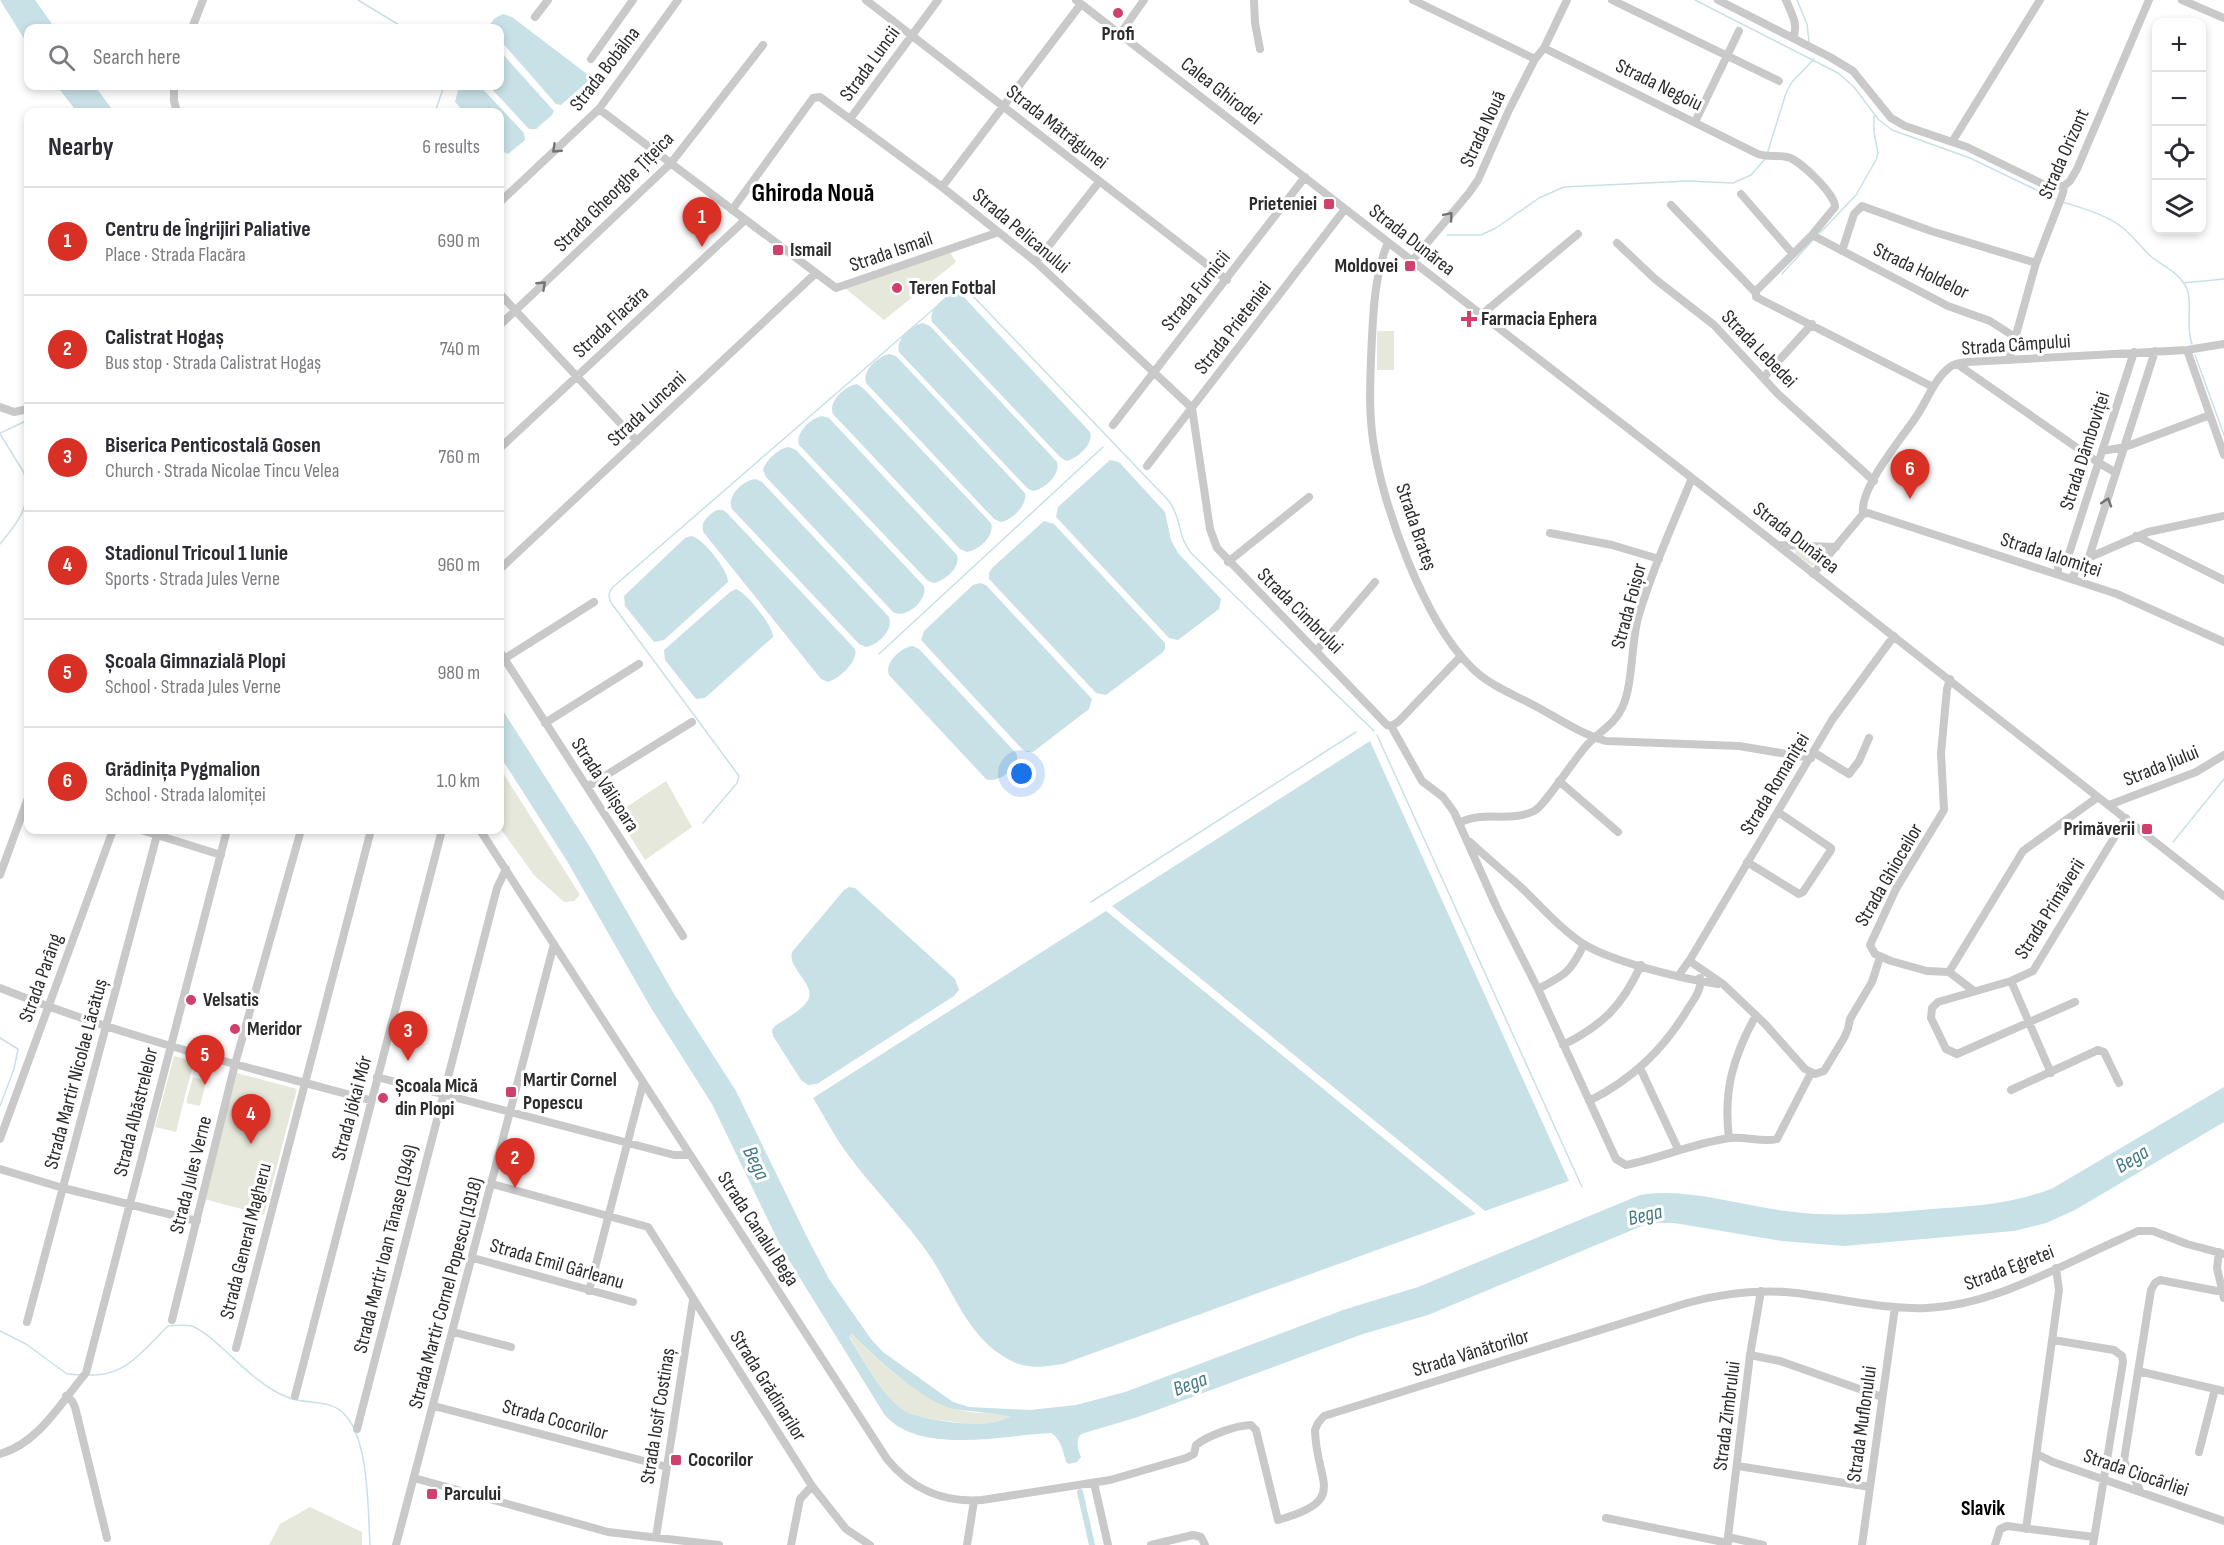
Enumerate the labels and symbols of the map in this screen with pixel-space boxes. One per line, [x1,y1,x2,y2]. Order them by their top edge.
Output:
marker: Profi [1111,6,1125,20]
street label: Strada Bobâlna [565,22,645,116]
street label: Strada Luncii [835,22,905,106]
place label: Profi [1102,22,1134,46]
street label: Calea Ghirodei [1176,52,1266,130]
street label: Strada Negoiu [1612,54,1706,116]
street label: Strada Mătrăgunei [1001,80,1113,174]
street label: Strada Nouă [1455,87,1511,171]
street label: Strada Orizont [2033,105,2095,203]
street label: Strada Gheorghe Țițeica [549,127,679,257]
one-way arrow [553,142,563,153]
district label: Ghiroda Nouă [752,178,874,209]
street label: Strada Pelicanului [968,183,1074,279]
place label: Prieteniei [1249,192,1317,216]
marker: Prieteniei [1322,197,1336,211]
pin: 1 [682,198,722,247]
street label: Strada Dunărea [1364,199,1460,281]
one-way arrow [1442,212,1453,223]
street label: Strada Ismail [846,227,936,277]
place label: Ismail [790,238,832,262]
street label: Strada Holdelor [1869,238,1973,305]
marker: Ismail [771,243,785,257]
street label: Strada Furnicii [1156,246,1236,336]
place label: Moldovei [1335,254,1398,278]
marker: Moldovei [1403,259,1417,273]
place label: Teren Fotbal [909,276,996,300]
street label: Strada Prieteniei [1189,277,1277,379]
one-way arrow [536,281,546,292]
street label: Strada Flacăra [568,281,654,363]
marker: Teren Fotbal [890,281,904,295]
street label: Strada Lebedei [1716,305,1802,393]
place label: Farmacia Ephera [1481,307,1597,331]
marker: Farmacia Ephera [1462,312,1476,326]
street label: Strada Câmpului [1961,329,2071,361]
street label: Strada Luncani [603,366,691,452]
street label: Strada Dâmboviței [2055,389,2115,513]
pin: 6 [1890,450,1930,499]
street label: Strada Brateș [1390,480,1442,574]
street label: Strada Dunărea [1748,497,1844,579]
one-way arrow [2100,497,2112,508]
street label: Strada Ialomiței [1997,527,2105,583]
street label: Strada Foișor [1606,560,1652,651]
street label: Strada Cimbrului [1252,563,1348,659]
street label: Strada Romaniței [1735,729,1815,839]
street label: Strada Vălișoara [566,733,644,837]
street label: Strada Jiului [2120,740,2202,792]
your location [1007,759,1036,788]
place label: Primăverii [2063,817,2135,841]
street label: Strada Ghioceilor [1850,819,1928,931]
marker: Primăverii [2140,822,2154,836]
street label: Strada Primăverii [2010,854,2090,964]
street label: Strada Parâng [14,930,68,1026]
street label: Strada Martir Nicolae Lăcătuș [39,976,113,1172]
place label: Velsatis [203,988,259,1012]
marker: Velsatis [184,993,198,1007]
pin: 3 [388,1012,428,1061]
place label: Meridor [247,1017,302,1041]
marker: Meridor [228,1022,242,1036]
pin: 5 [186,1036,224,1085]
street label: Strada Albăstrelelor [108,1045,164,1179]
street label: Strada Jókai Mór [326,1053,378,1163]
place label: Martir Cornel Popescu [523,1068,617,1115]
place label: Școala Mică din Plopi [395,1074,478,1121]
marker: Martir Cornel Popescu [504,1085,518,1099]
marker: Școala Mică din Plopi [376,1091,390,1105]
pin: 4 [232,1094,270,1144]
street label: Strada Jules Verne [165,1114,217,1236]
pin: 2 [496,1138,534,1188]
water label: Bega [2111,1139,2154,1179]
street label: Strada Martir Ioan Tănase (1949) [348,1142,424,1356]
water label: Bega [737,1142,775,1184]
street label: Strada General Magheru [215,1160,277,1322]
street label: Strada Canalul Bega [712,1167,804,1291]
street label: Strada Martir Cornel Popescu (1918) [404,1175,488,1411]
water label: Bega [1625,1199,1665,1231]
street label: Strada Emil Gârleanu [487,1233,627,1295]
street label: Strada Egretei [1961,1240,2057,1296]
street label: Strada Vânătorilor [1410,1324,1533,1382]
street label: Strada Grădinarilor [725,1326,812,1446]
street label: Strada Iosif Costinaș [635,1346,681,1486]
street label: Strada Zimbrului [1708,1360,1746,1472]
street label: Strada Muflonului [1842,1364,1882,1484]
water label: Bega [1169,1366,1211,1402]
street label: Strada Cocorilor [500,1394,611,1446]
street label: Strada Ciocârliei [2080,1444,2192,1502]
place label: Cocorilor [688,1448,753,1472]
marker: Cocorilor [669,1453,683,1467]
place label: Parcului [444,1482,501,1506]
marker: Parcului [425,1487,439,1501]
district label: Slavik [1961,1496,2005,1521]

